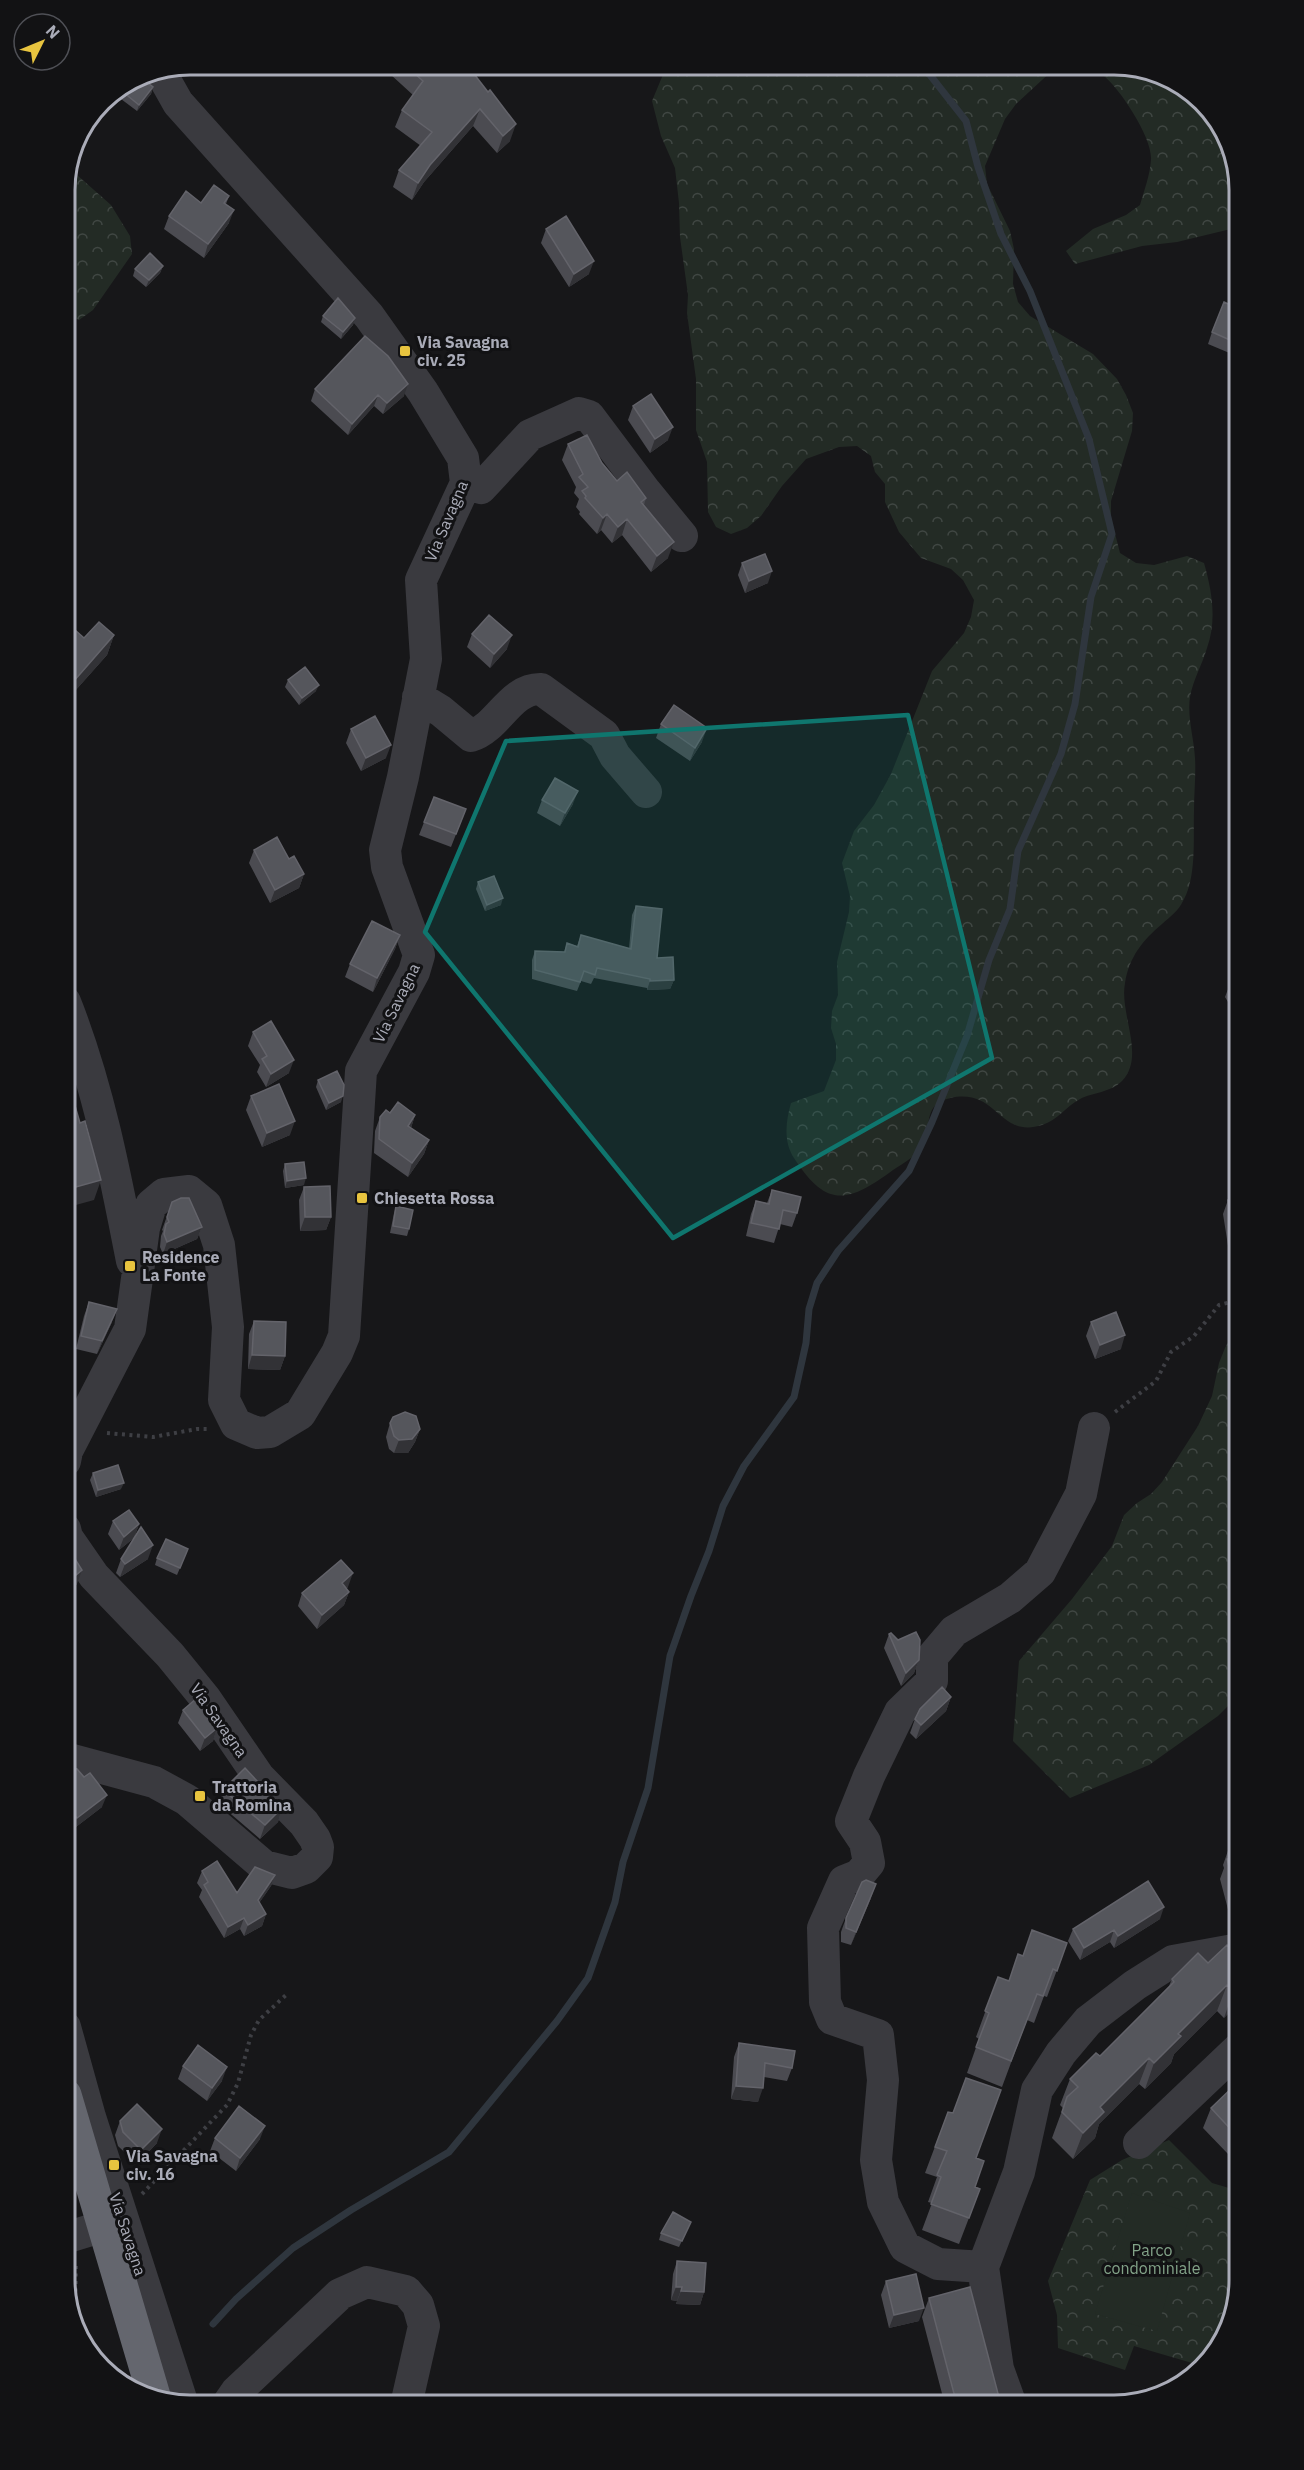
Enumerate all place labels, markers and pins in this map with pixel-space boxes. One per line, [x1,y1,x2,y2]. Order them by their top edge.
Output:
place label: Via Savagna civ. 25 [417,332,509,370]
marker: Via Savagna civ. 25 [398,344,412,358]
place label: Chiesetta Rossa [374,1188,494,1208]
marker: Chiesetta Rossa [355,1191,369,1205]
place label: Residence La Fonte [142,1247,220,1285]
marker: Residence La Fonte [123,1259,137,1273]
place label: Trattoria da Romina [212,1777,292,1815]
marker: Trattoria da Romina [193,1789,207,1803]
place label: Via Savagna civ. 16 [126,2146,218,2184]
marker: Via Savagna civ. 16 [107,2158,121,2172]

